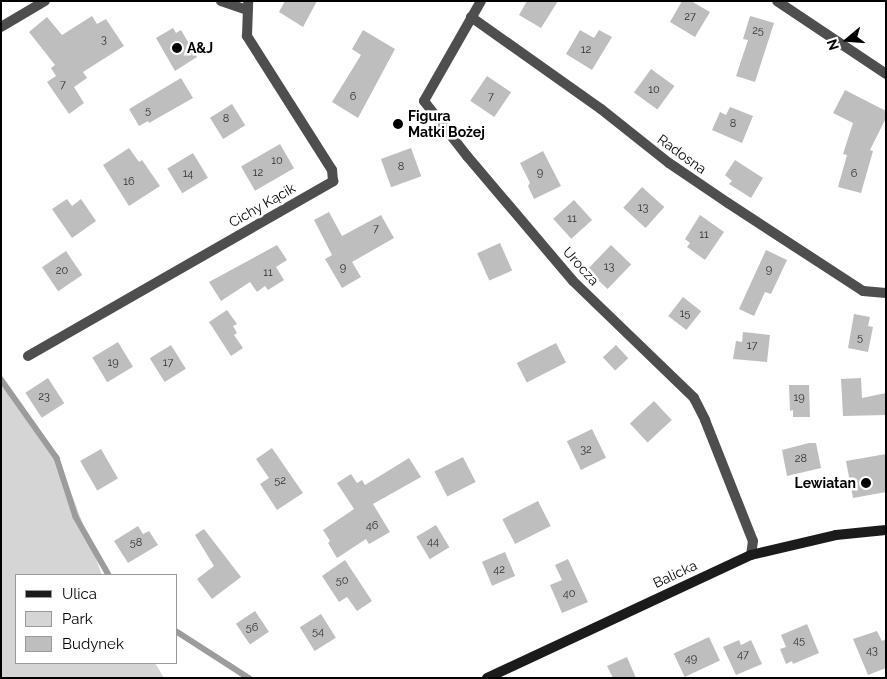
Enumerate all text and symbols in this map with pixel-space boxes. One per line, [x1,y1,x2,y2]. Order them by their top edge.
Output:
house number: 27 [684,10,696,24]
north arrow [822,15,872,65]
house number: 25 [752,24,764,38]
house number: 3 [101,33,107,47]
text: N [823,37,842,52]
place label: A&J [187,40,213,56]
marker: A&J [171,42,183,54]
house number: 12 [581,43,591,57]
house number: 7 [60,78,66,92]
house number: 10 [648,83,660,97]
house number: 6 [350,90,356,104]
house number: 7 [488,90,494,104]
house number: 5 [145,104,151,118]
place label: Figura Matki Bożej [408,108,485,140]
house number: 8 [223,112,229,126]
house number: 8 [730,117,736,131]
marker: Figura Matki Bożej [392,118,404,130]
street label: Radosna [654,131,710,177]
house number: 10 [271,154,283,168]
house number: 8 [398,160,404,174]
house number: 12 [253,166,263,180]
house number: 9 [537,166,543,180]
house number: 14 [183,167,193,181]
house number: 6 [851,167,857,181]
house number: 16 [123,175,135,189]
street label: Cichy Kącik [226,179,298,231]
house number: 13 [638,201,648,215]
house number: 11 [567,212,577,226]
house number: 7 [373,222,379,236]
house number: 11 [699,228,709,242]
street label: Urocza [559,243,603,289]
house number: 13 [604,260,614,274]
house number: 9 [340,261,346,275]
house number: 9 [766,263,772,277]
house number: 20 [56,264,68,278]
house number: 11 [263,266,273,280]
house number: 15 [680,307,690,321]
house number: 5 [857,331,863,345]
house number: 17 [747,339,757,353]
house number: 19 [107,356,119,370]
house number: 17 [163,356,173,370]
house number: 23 [38,390,50,404]
house number: 19 [793,391,805,405]
house number: 32 [580,443,592,457]
house number: 28 [795,452,807,466]
house number: 52 [274,474,286,488]
place label: Lewiatan [795,475,856,491]
marker: Lewiatan [860,477,872,489]
house number: 46 [366,519,378,533]
house number: 44 [427,535,439,549]
house number: 58 [130,536,142,550]
street label: Balicka [650,557,700,591]
house number: 42 [493,563,505,577]
legend [15,574,178,664]
house number: 50 [336,574,348,588]
text: Ulica [62,585,97,603]
house number: 40 [563,587,575,601]
text: Park [62,610,93,628]
house number: 56 [246,621,258,635]
house number: 54 [312,625,324,639]
house number: 45 [793,634,805,648]
text: Budynek [62,635,124,653]
house number: 43 [866,644,878,658]
house number: 47 [737,648,749,662]
house number: 49 [685,652,697,666]

